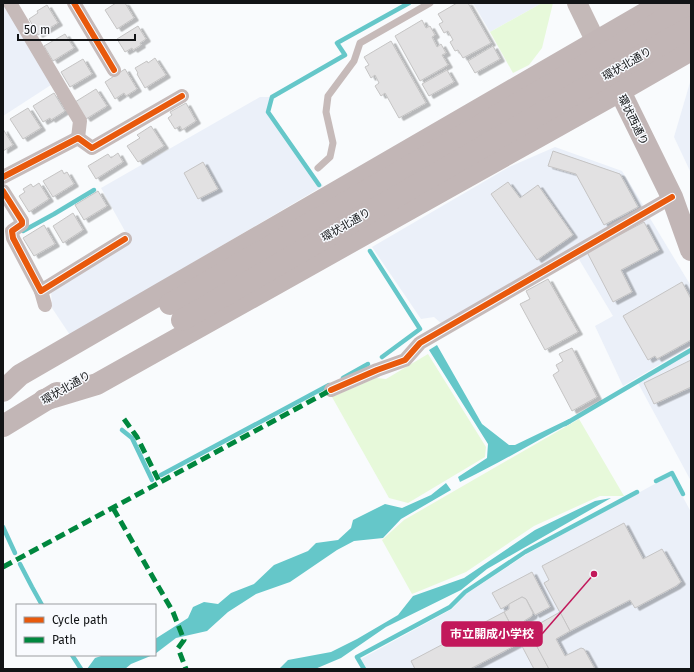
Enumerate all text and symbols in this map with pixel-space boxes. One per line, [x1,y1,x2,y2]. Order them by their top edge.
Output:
scale bar [18,16,135,42]
text: 50 m [24,23,50,37]
street label: 環状北通り [600,45,654,83]
street label: 環状西通り [615,92,651,148]
street label: 環状北通り [319,206,373,244]
street label: 環状北通り [39,369,93,407]
legend [16,604,156,656]
text: Cycle path [52,613,108,627]
callout: 市立開成小学校 [442,622,542,646]
text: 市立開成小学校 [450,627,534,641]
text: Path [52,633,76,647]

